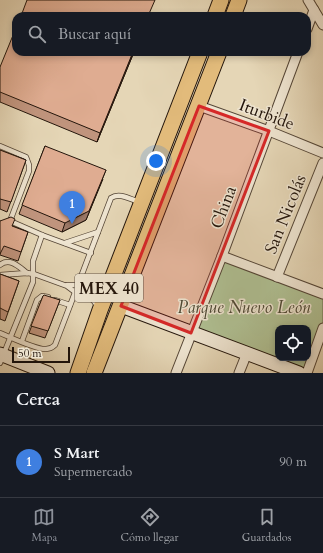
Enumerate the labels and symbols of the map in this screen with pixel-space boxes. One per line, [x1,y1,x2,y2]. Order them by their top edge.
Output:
street label: Iturbide [236,93,298,135]
your location [146,151,166,171]
street label: San Nicolás [259,171,312,257]
street label: China [205,182,242,232]
pin: 1 [59,191,85,224]
road number: MEX 40 [75,274,143,302]
park label: Parque Nuevo León [178,296,311,319]
scale bar [12,345,70,364]

